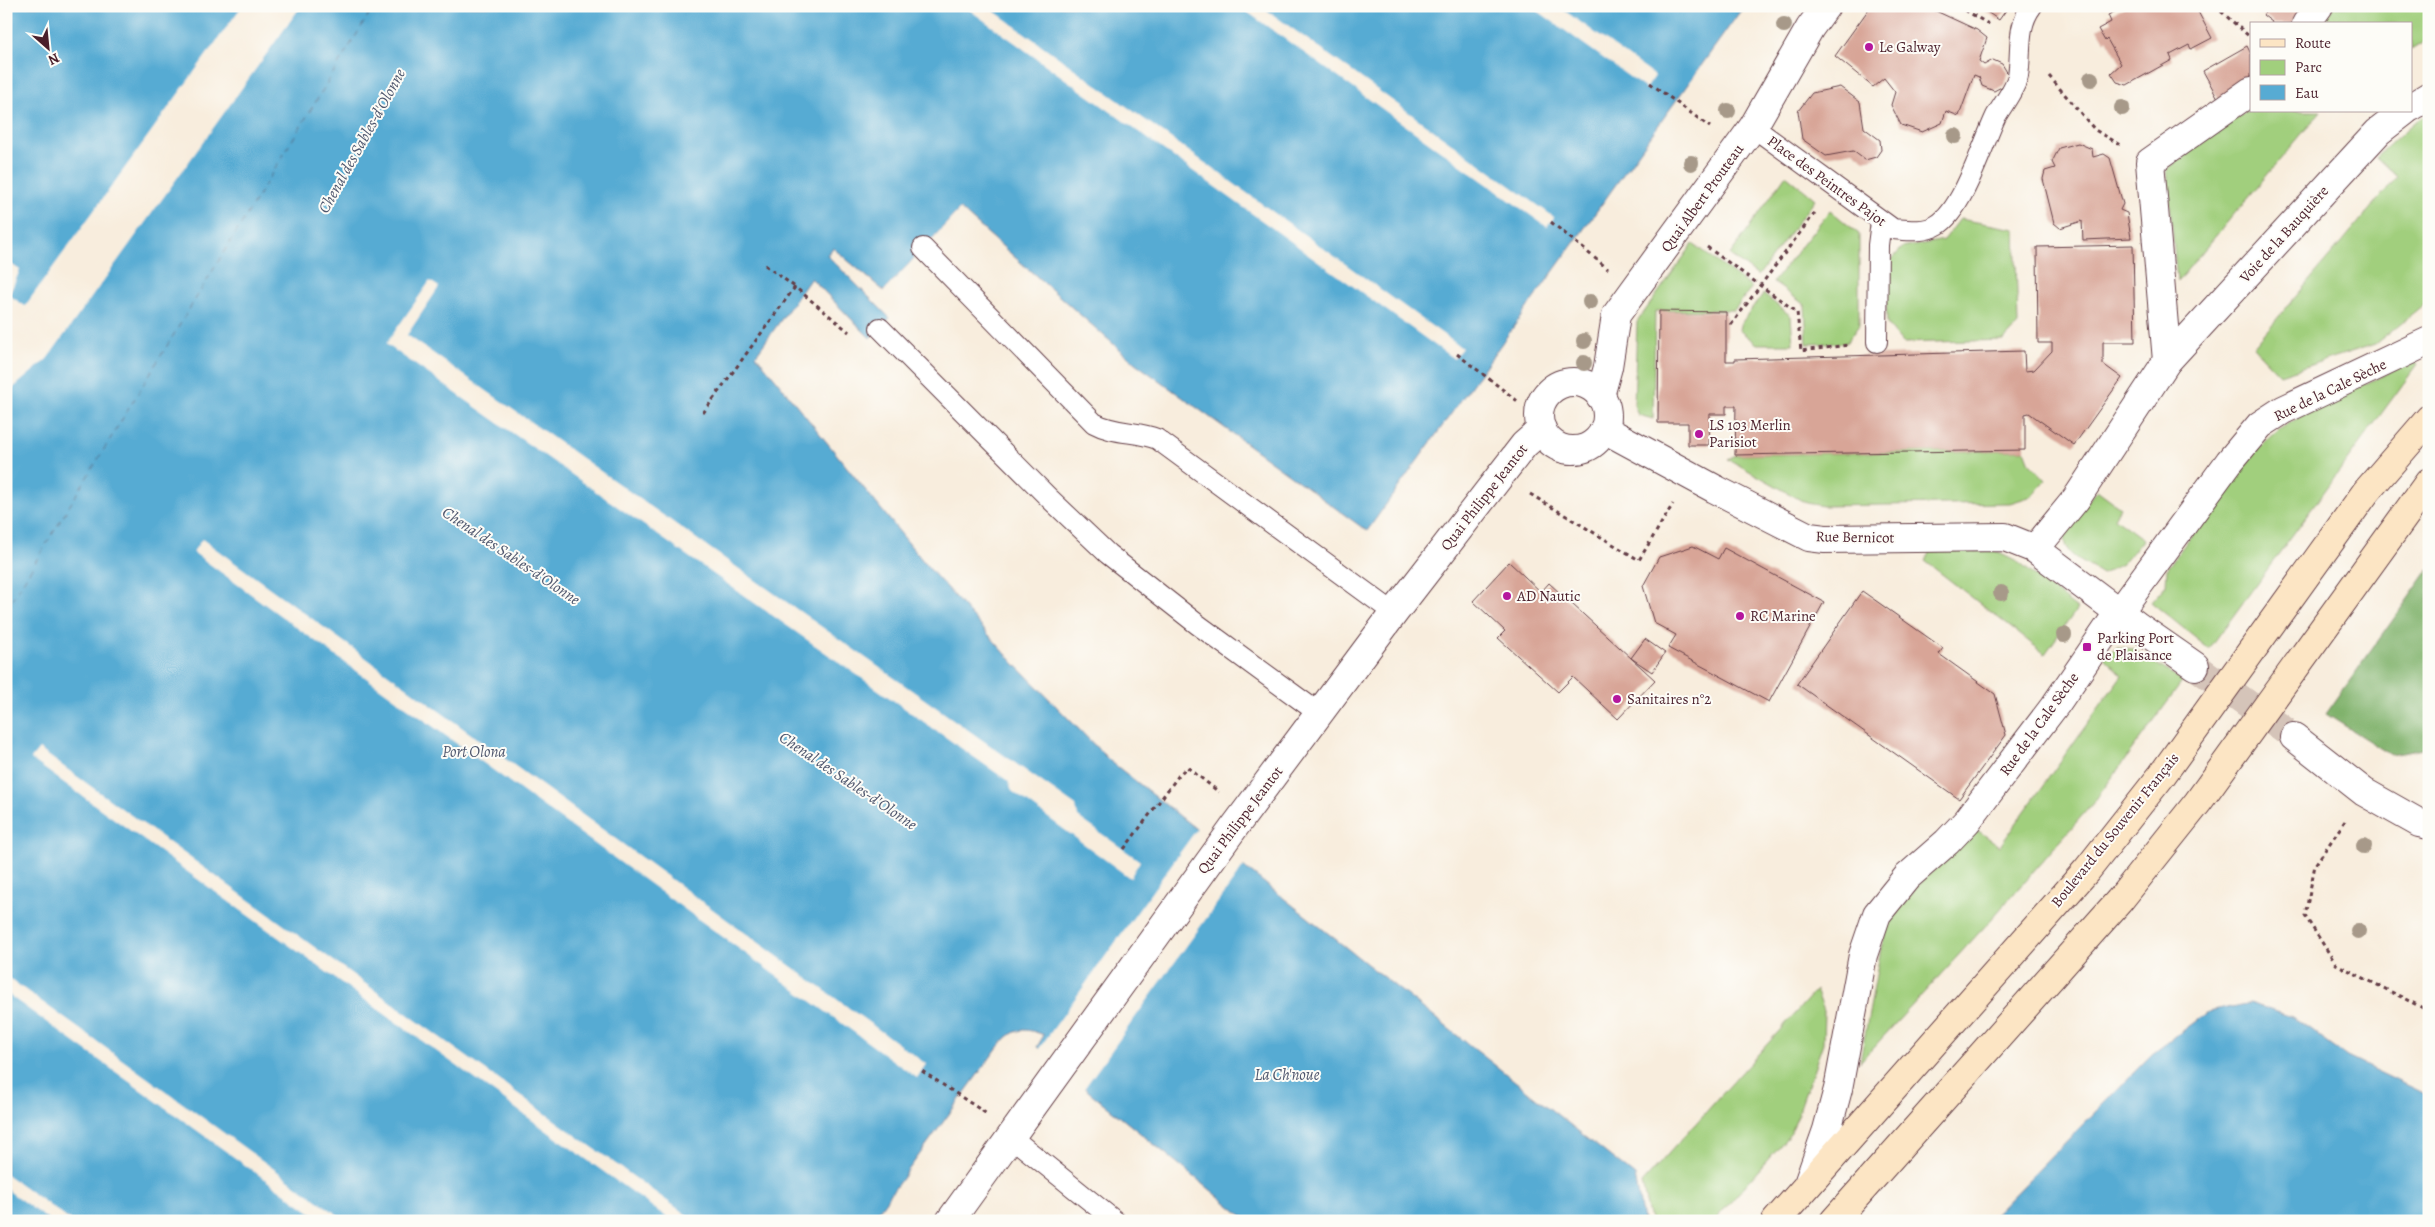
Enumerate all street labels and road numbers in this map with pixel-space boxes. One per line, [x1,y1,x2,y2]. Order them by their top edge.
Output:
street label: Place des Peintres Pajot [1763,131,1891,231]
street label: Quai Albert Prouteau [1656,139,1749,256]
street label: Voie de la Bauquière [2234,181,2333,287]
street label: Rue de la Cale Sèche [2270,354,2390,426]
street label: Quai Philippe Jeantot [1436,439,1532,554]
street label: Rue Bernicot [1815,526,1895,548]
street label: Rue de la Cale Sèche [1995,668,2083,780]
street label: Boulevard du Souvenir Français [2046,749,2184,911]
street label: Quai Philippe Jeantot [1193,762,1287,878]

